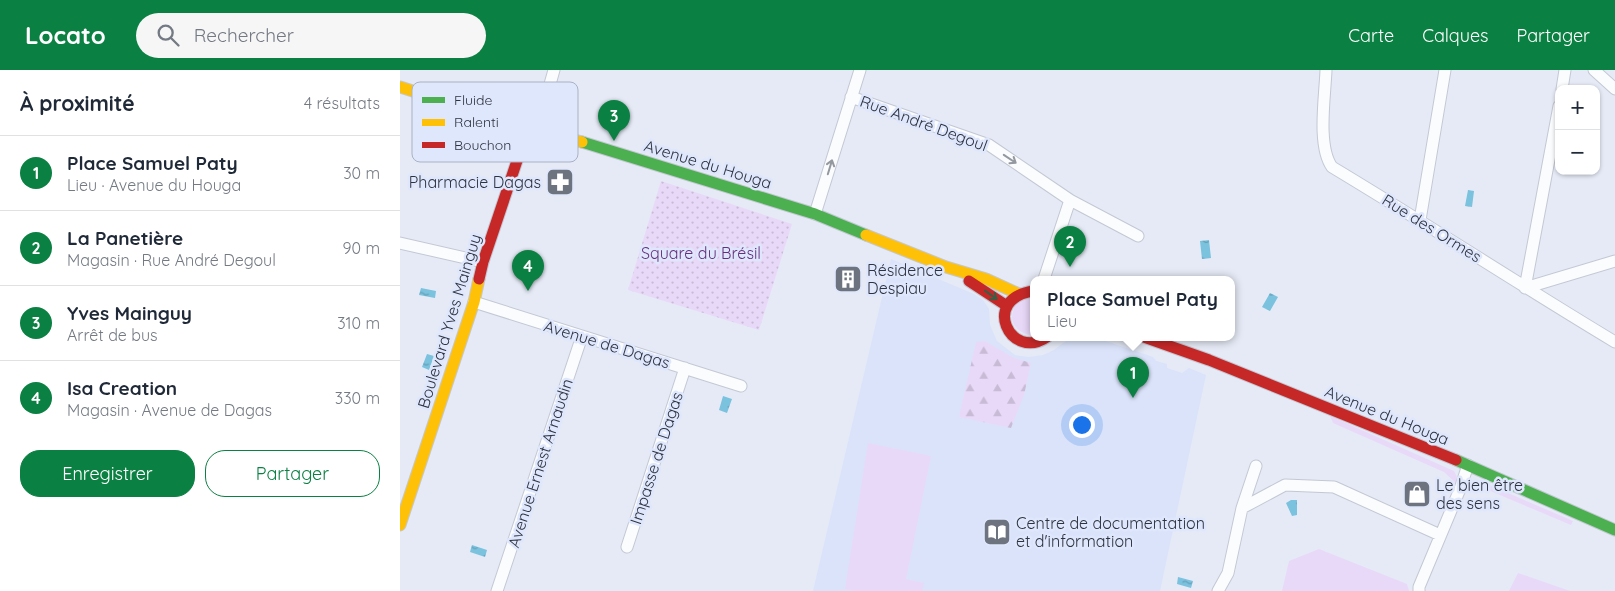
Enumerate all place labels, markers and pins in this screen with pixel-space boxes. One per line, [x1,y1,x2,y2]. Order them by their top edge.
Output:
pin: 3 [598,100,630,141]
pharmacy icon: Pharmacie Dagas [545,167,575,197]
place label: Pharmacie Dagas [409,172,541,192]
pin: 2 [1054,226,1086,267]
pin: 4 [512,250,544,291]
place label: Résidence Despiau [867,260,943,298]
building icon: Résidence Despiau [833,264,863,294]
pin: 1 [1117,357,1149,398]
place label: Le bien être des sens [1436,475,1523,513]
shop icon: Le bien être des sens [1402,479,1432,509]
place label: Centre de documentation et d'information [1016,513,1205,551]
library icon: Centre de documentation et d'information [982,517,1012,547]

